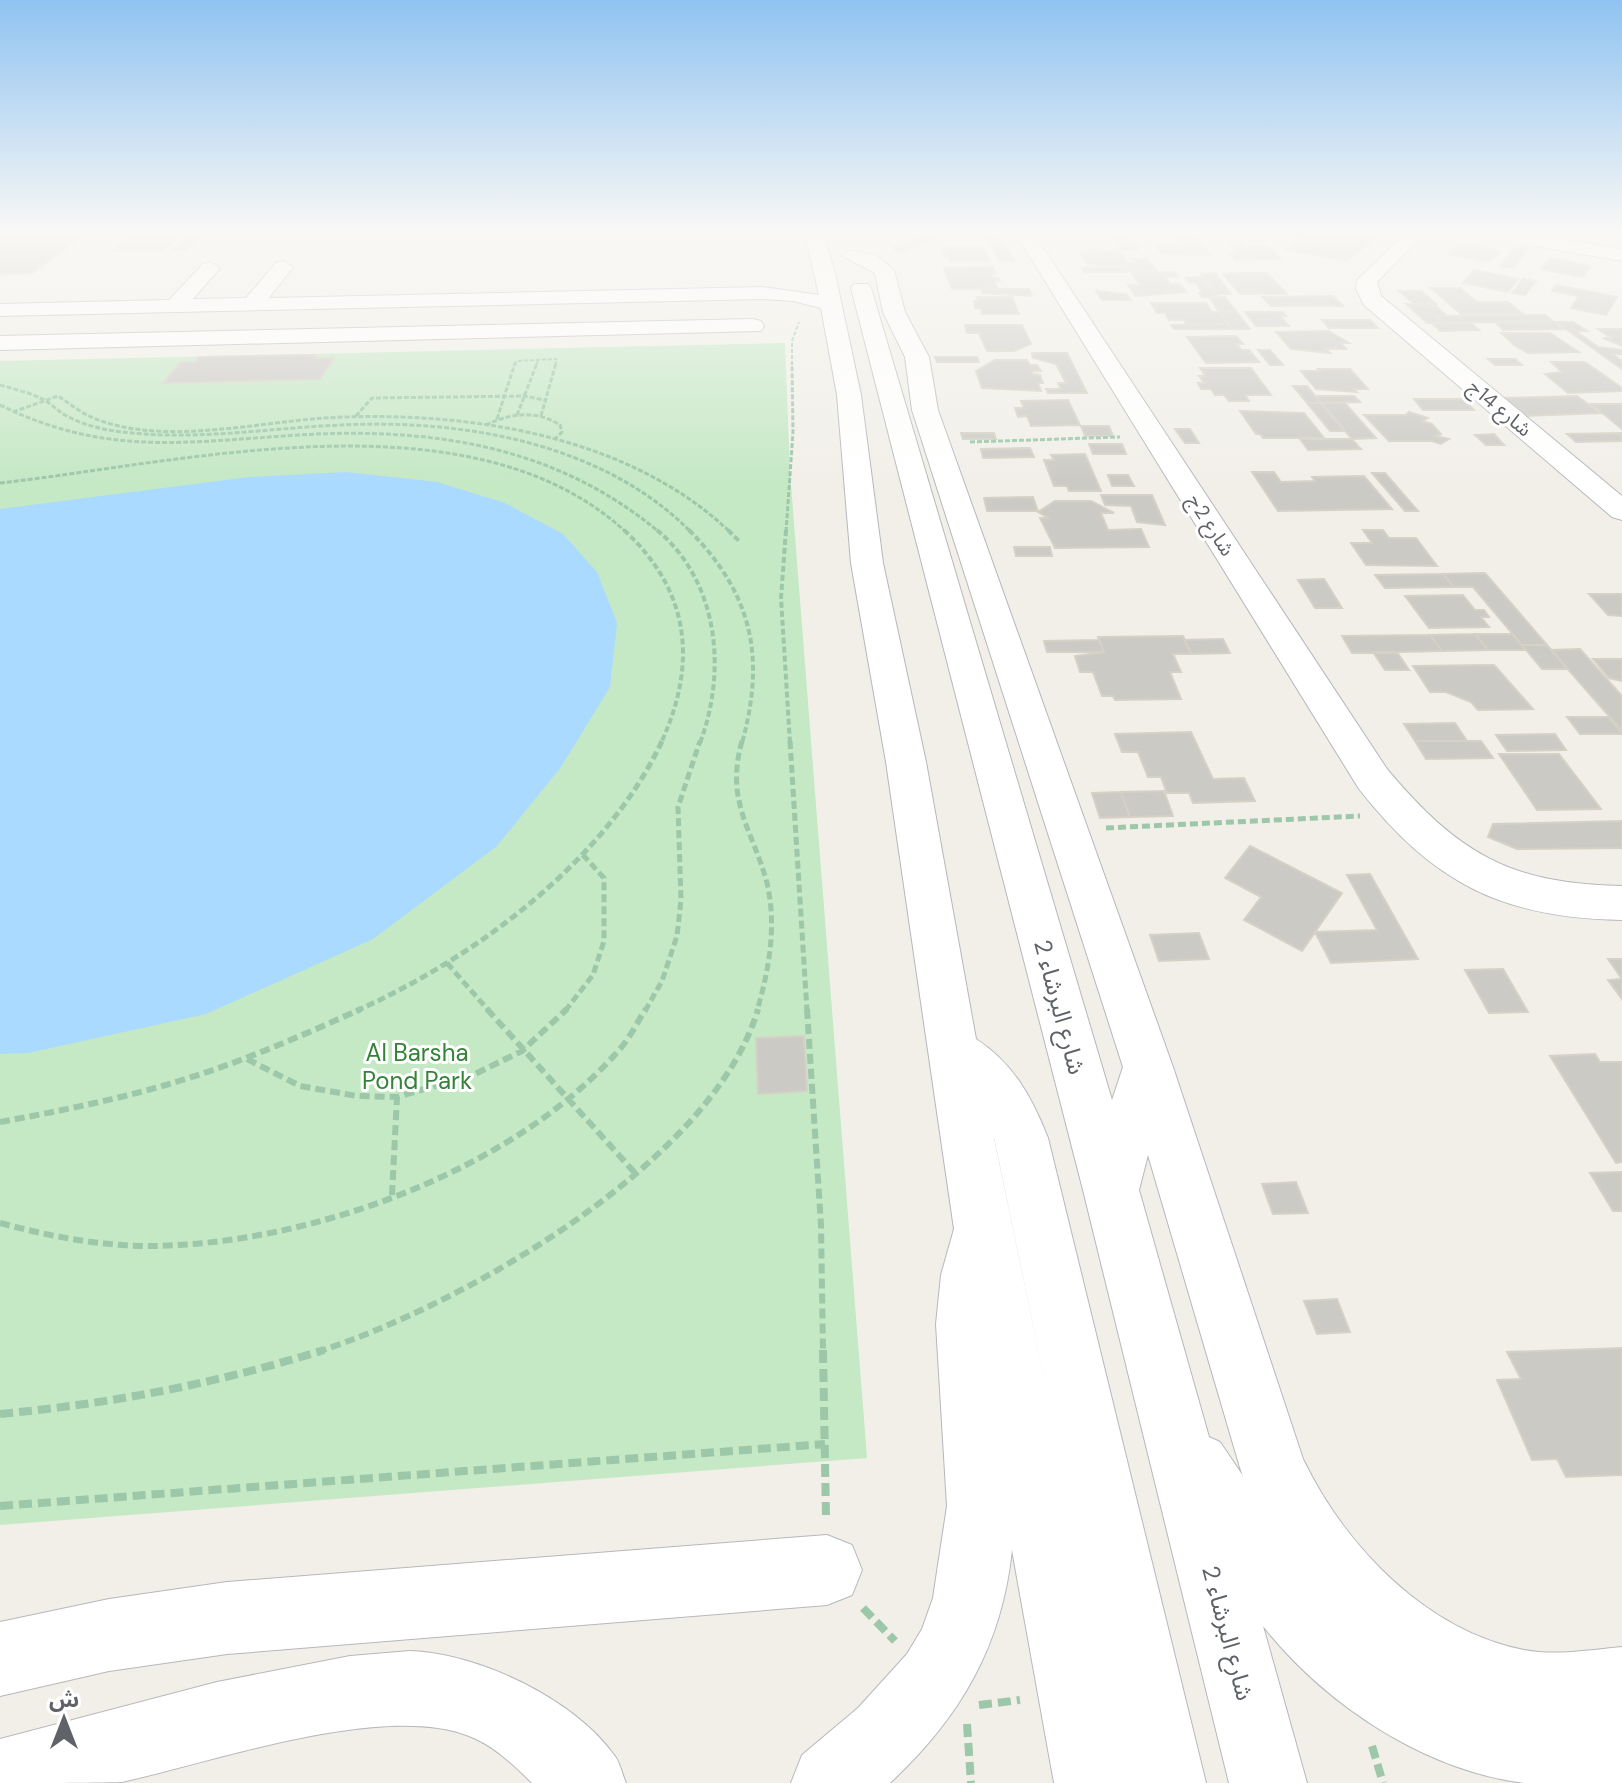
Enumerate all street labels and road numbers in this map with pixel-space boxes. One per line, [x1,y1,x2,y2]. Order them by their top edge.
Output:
street label: شارع 14ج [1461,374,1537,444]
street label: شارع 2ج [1180,489,1241,562]
street label: شارع البرشاء 2 [1025,936,1093,1078]
street label: شارع البرشاء 2 [1193,1562,1261,1704]

